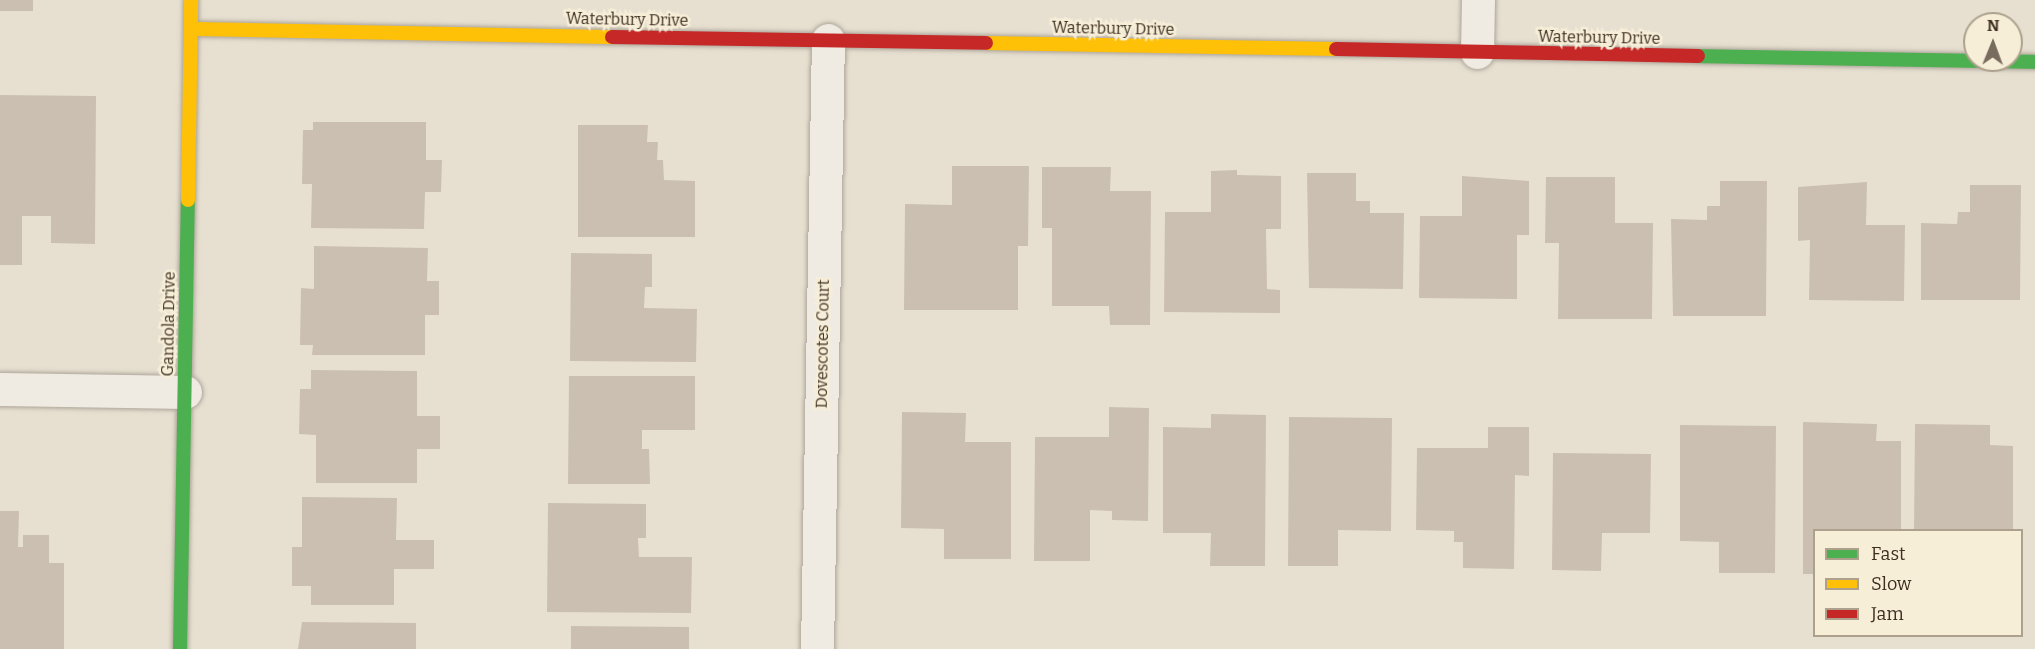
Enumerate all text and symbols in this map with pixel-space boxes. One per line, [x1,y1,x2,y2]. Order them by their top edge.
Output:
street label: Waterbury Drive [566,9,688,31]
north arrow [1963,12,2023,72]
text: N [1987,16,2000,35]
street label: Waterbury Drive [1052,18,1174,40]
street label: Waterbury Drive [1538,27,1660,49]
street label: Gandola Drive [158,271,180,377]
street label: Dovescotes Court [812,279,834,409]
legend [1813,529,2023,637]
text: Fast [1871,543,1906,565]
text: Slow [1871,573,1911,595]
text: Jam [1871,603,1904,625]

